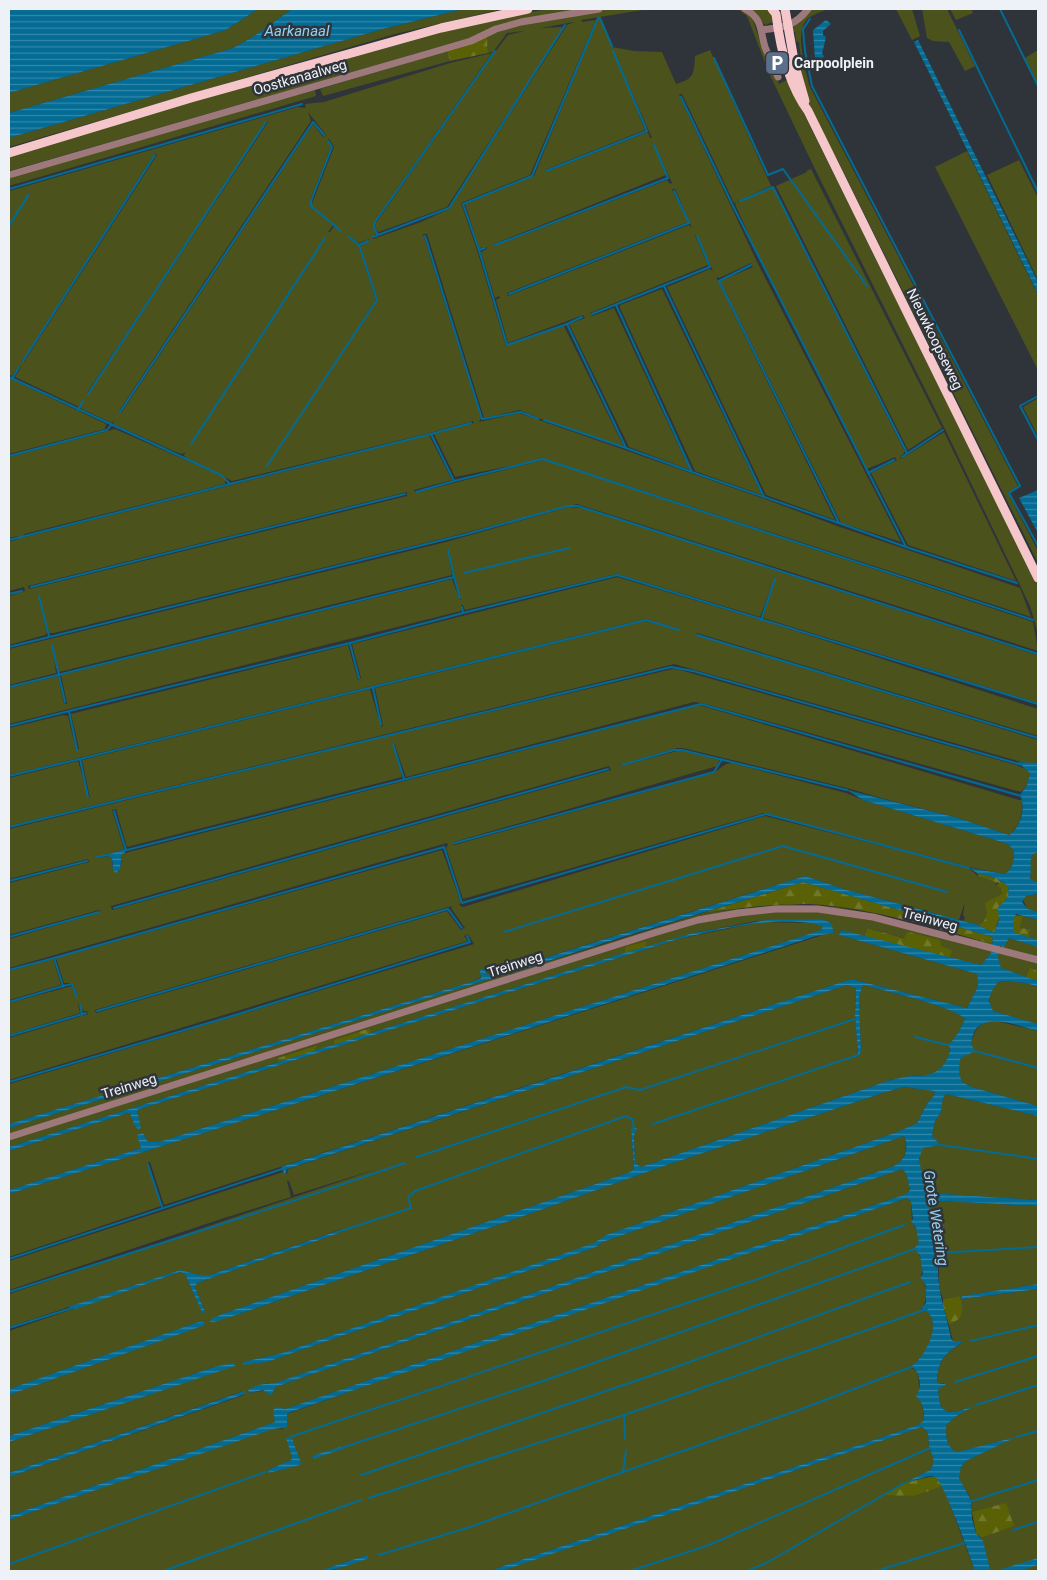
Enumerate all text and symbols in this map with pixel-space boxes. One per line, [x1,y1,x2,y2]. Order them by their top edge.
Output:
water label: Aarkanaal [263,22,330,40]
parking icon: Carpoolplein [764,50,790,76]
place label: Carpoolplein [794,55,874,71]
street label: Oostkanaalweg [252,56,348,98]
street label: Nieuwkoopseweg [904,286,966,392]
street label: Treinweg [900,904,960,934]
street label: Treinweg [486,948,544,980]
street label: Treinweg [99,1070,159,1102]
water label: Grote Wetering [920,1169,952,1267]

